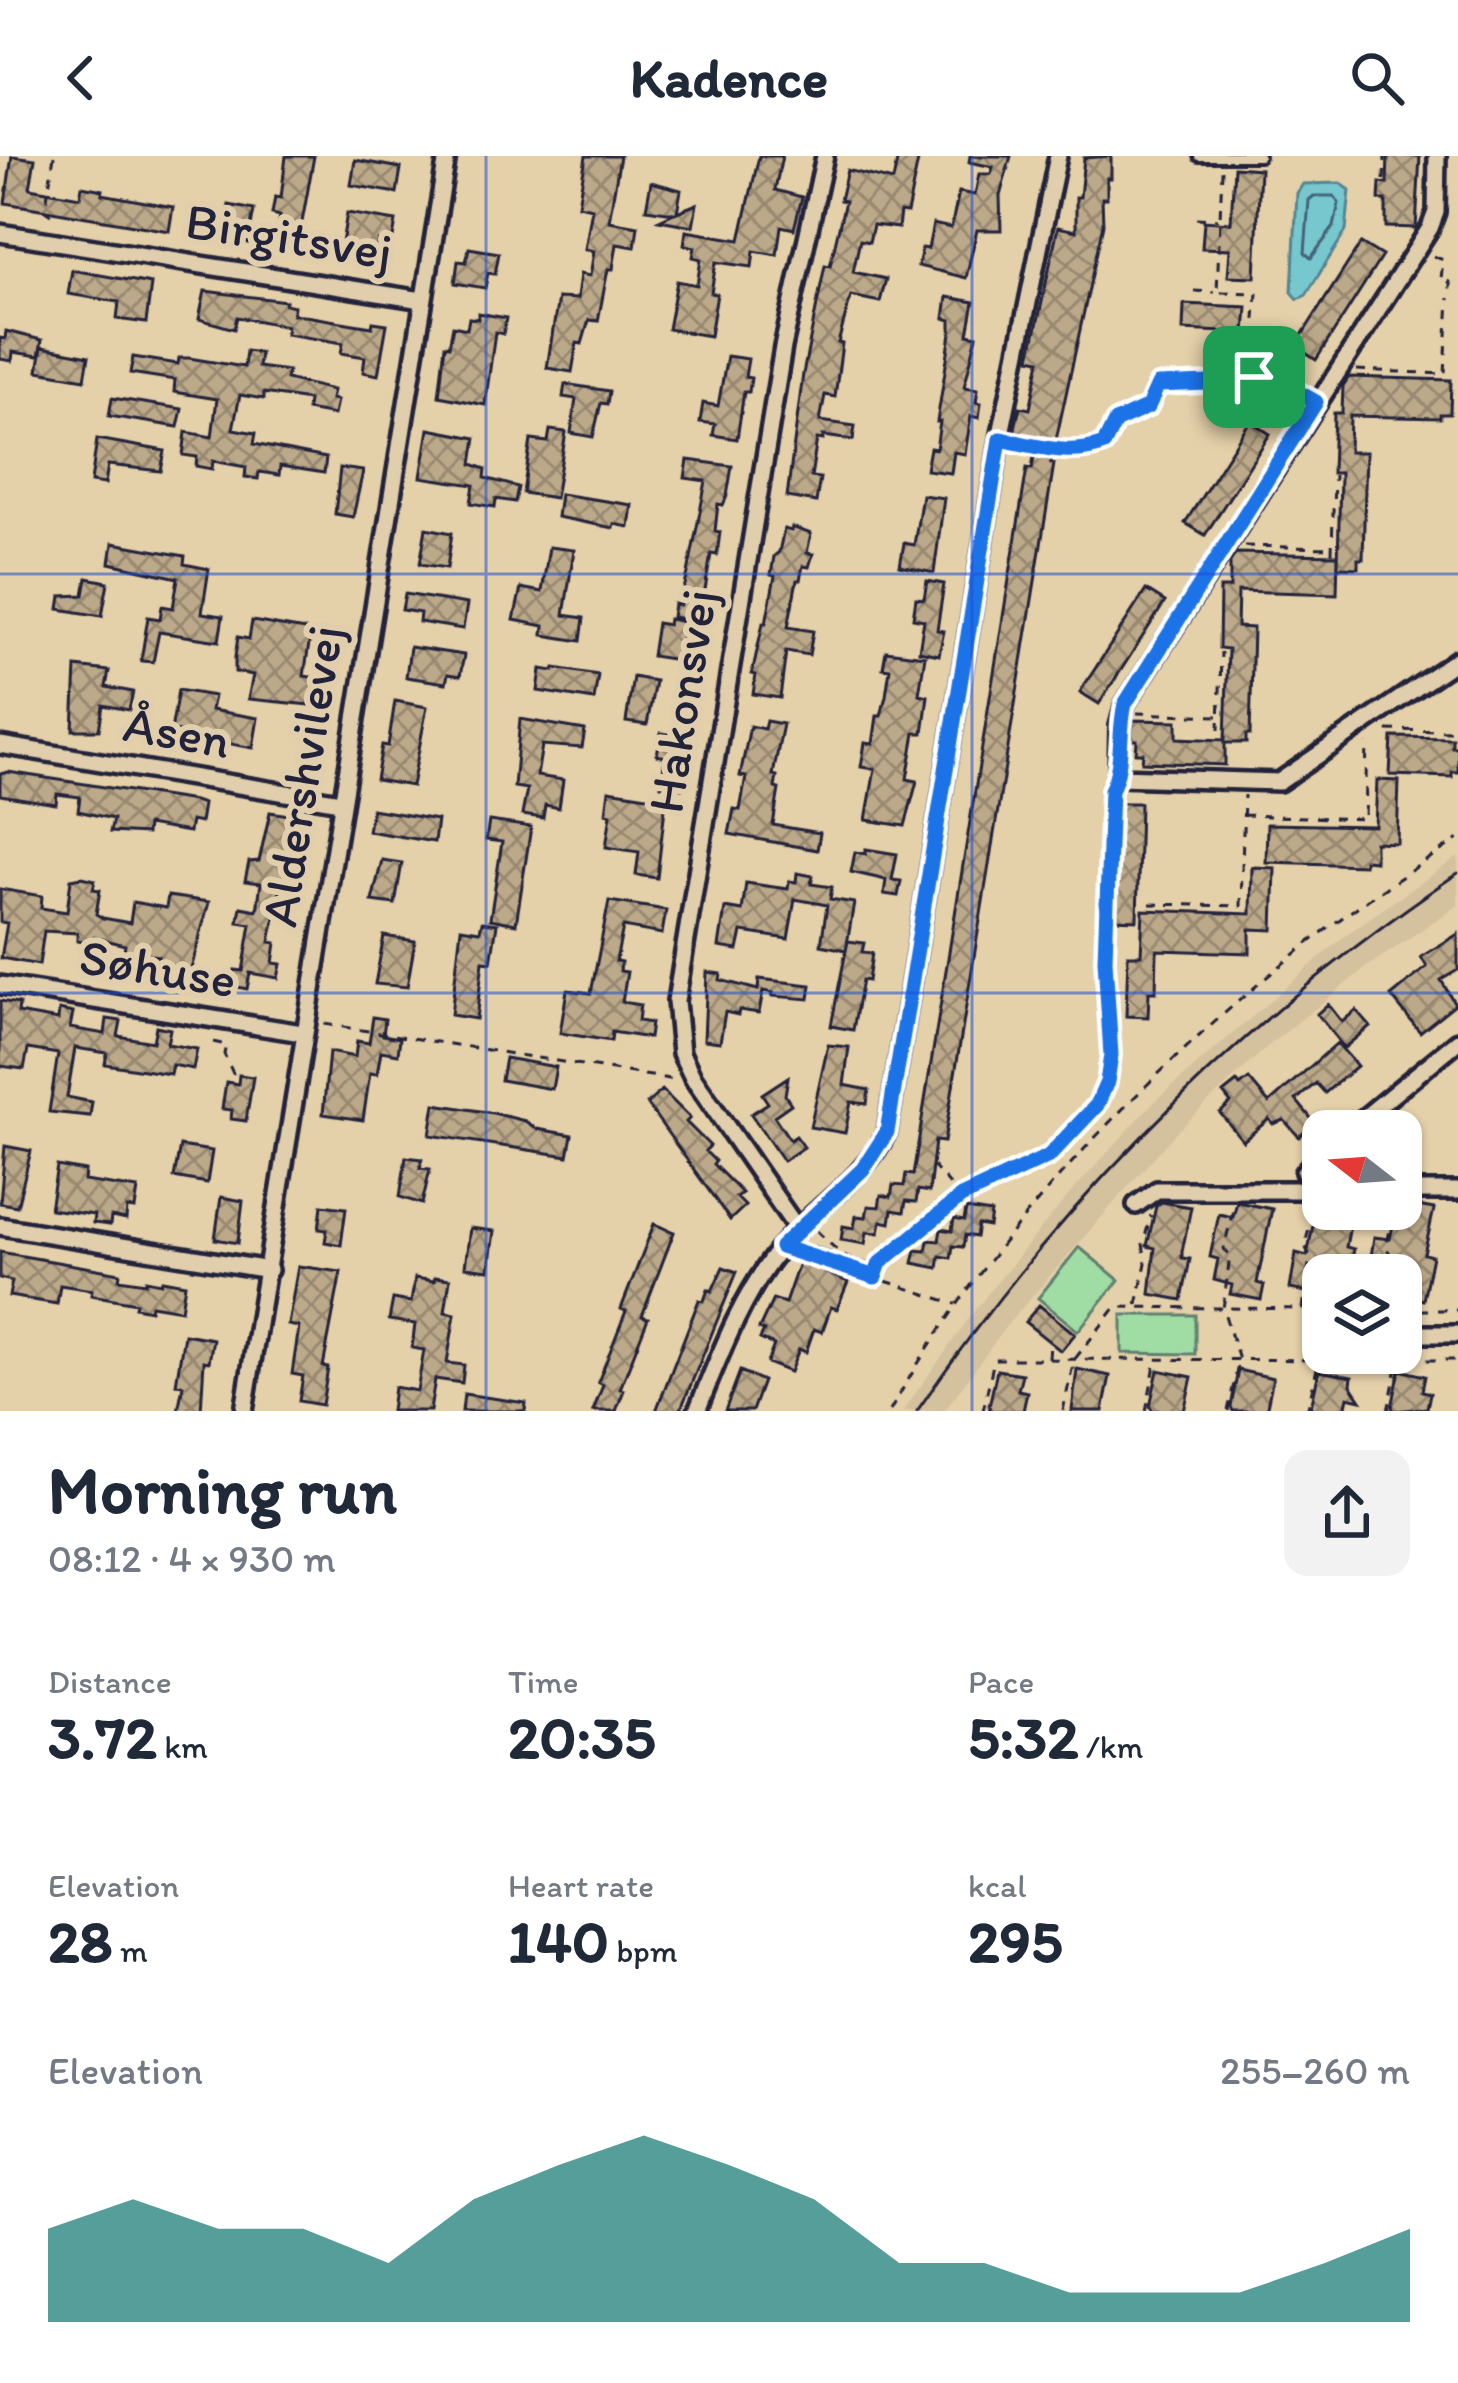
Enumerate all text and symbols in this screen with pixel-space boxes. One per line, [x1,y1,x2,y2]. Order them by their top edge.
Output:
icon: back [48,45,114,111]
icon: search [1344,45,1410,111]
text: Kadence [630,46,828,111]
street label: Birgitsvej [182,190,396,282]
pin [1203,326,1305,428]
icon: arrive [1221,344,1287,410]
street label: Hakonsvej [634,585,730,817]
street label: Aldershvilevej [248,621,356,931]
street label: Åsen [119,693,235,771]
street label: Søhuse [76,926,240,1010]
north arrow [1302,1110,1422,1230]
map controls [1302,1110,1422,1374]
button: layers [1302,1254,1422,1374]
text: Morning run [48,1450,397,1530]
button: share [1284,1450,1410,1576]
text: 08:12 · 4 × 930 m [48,1535,336,1582]
text: Distance [48,1662,172,1701]
text: Time [508,1662,578,1701]
text: Pace [968,1662,1034,1701]
text: 3.72 [48,1701,157,1773]
text: 20:35 [508,1701,655,1773]
text: 5:32 [968,1701,1078,1773]
text: km [157,1727,208,1766]
text: /km [1078,1727,1143,1766]
text: Elevation [48,1866,179,1905]
text: Heart rate [508,1866,654,1905]
text: kcal [968,1866,1027,1905]
text: 28 [48,1905,112,1977]
text: 140 [508,1905,609,1977]
text: 295 [968,1905,1062,1977]
text: m [112,1931,148,1970]
text: bpm [609,1931,678,1970]
text: Elevation [48,2047,203,2094]
text: 255–260 m [1220,2047,1410,2094]

